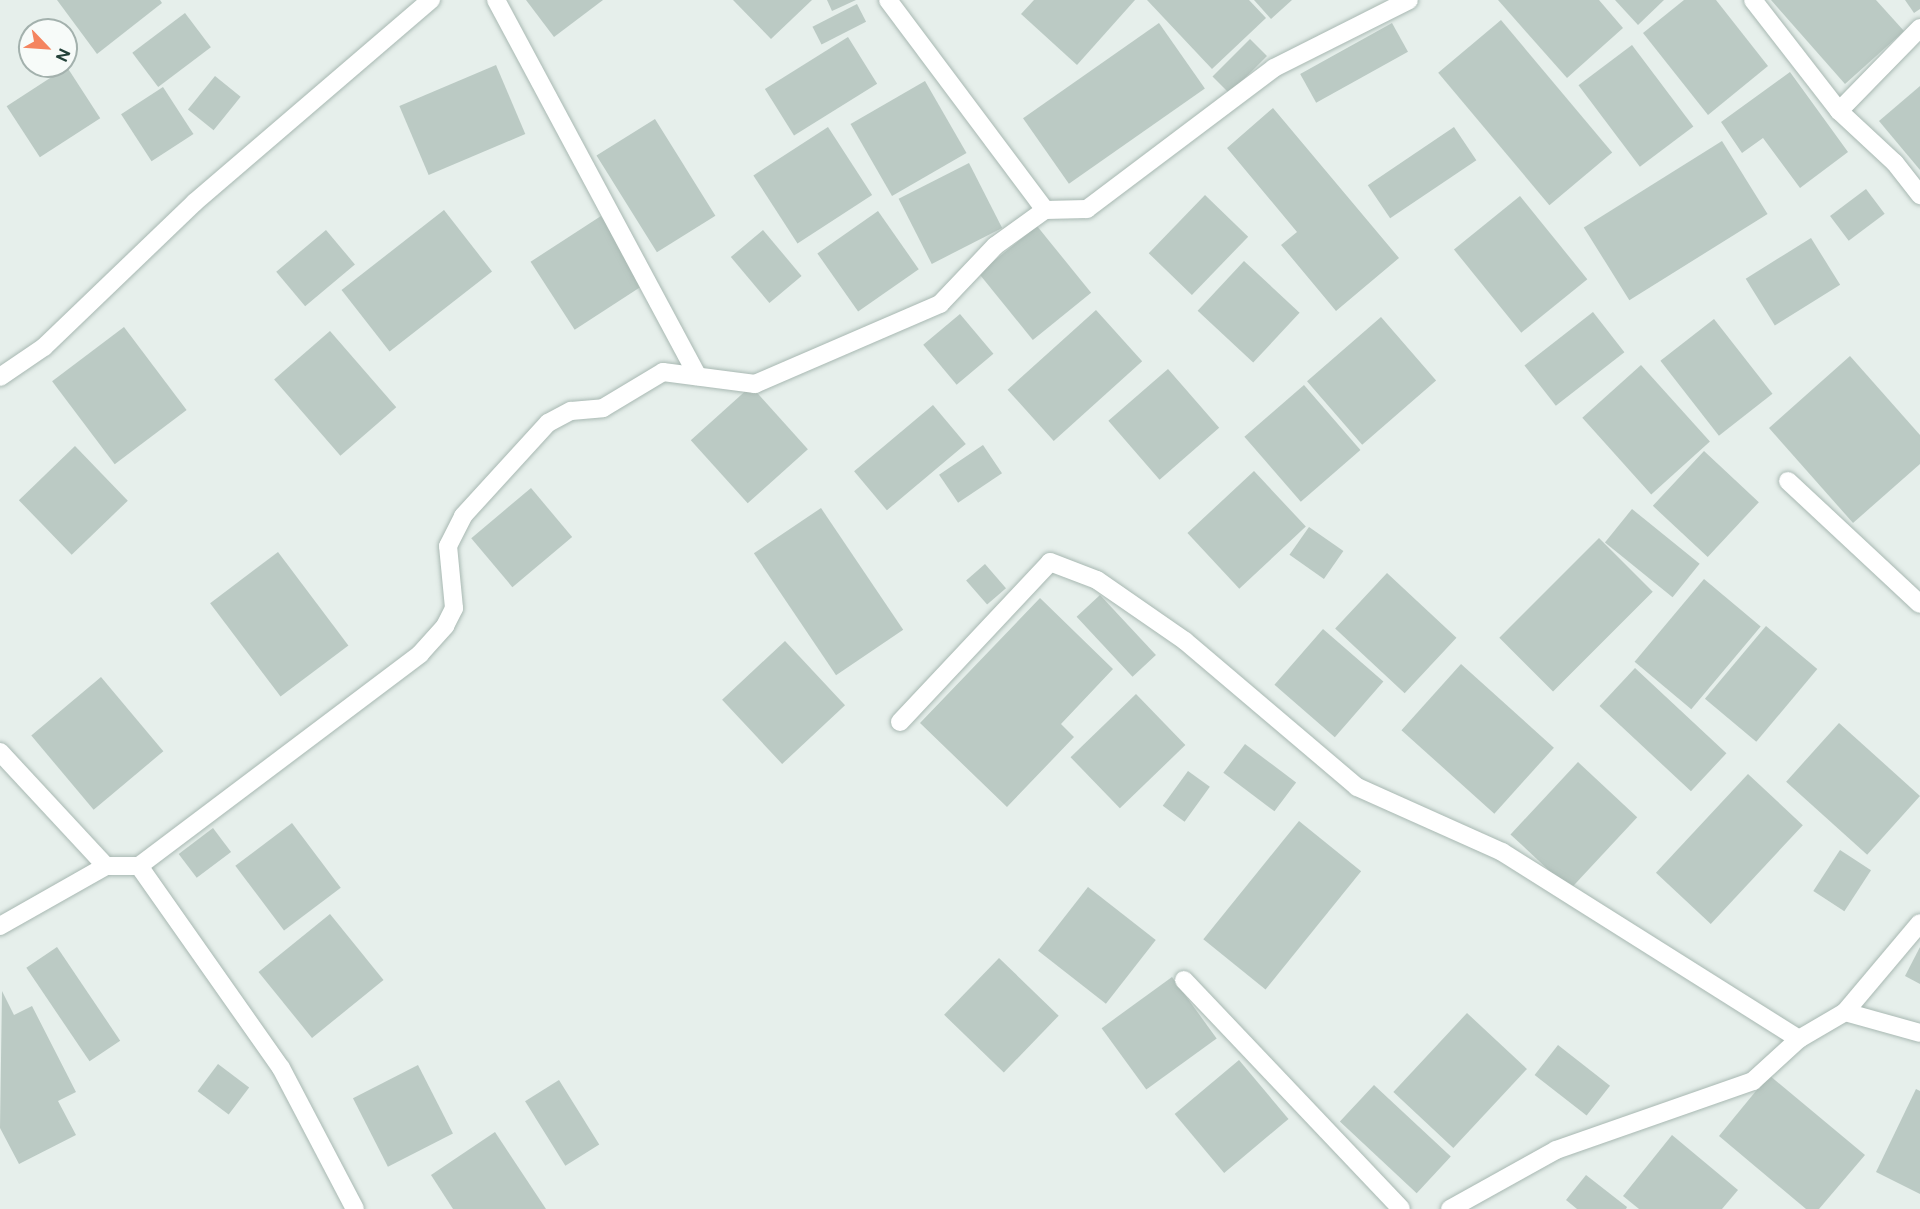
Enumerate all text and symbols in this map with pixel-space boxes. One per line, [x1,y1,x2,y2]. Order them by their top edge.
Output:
north arrow [18,18,78,78]
text: N [52,45,74,65]

